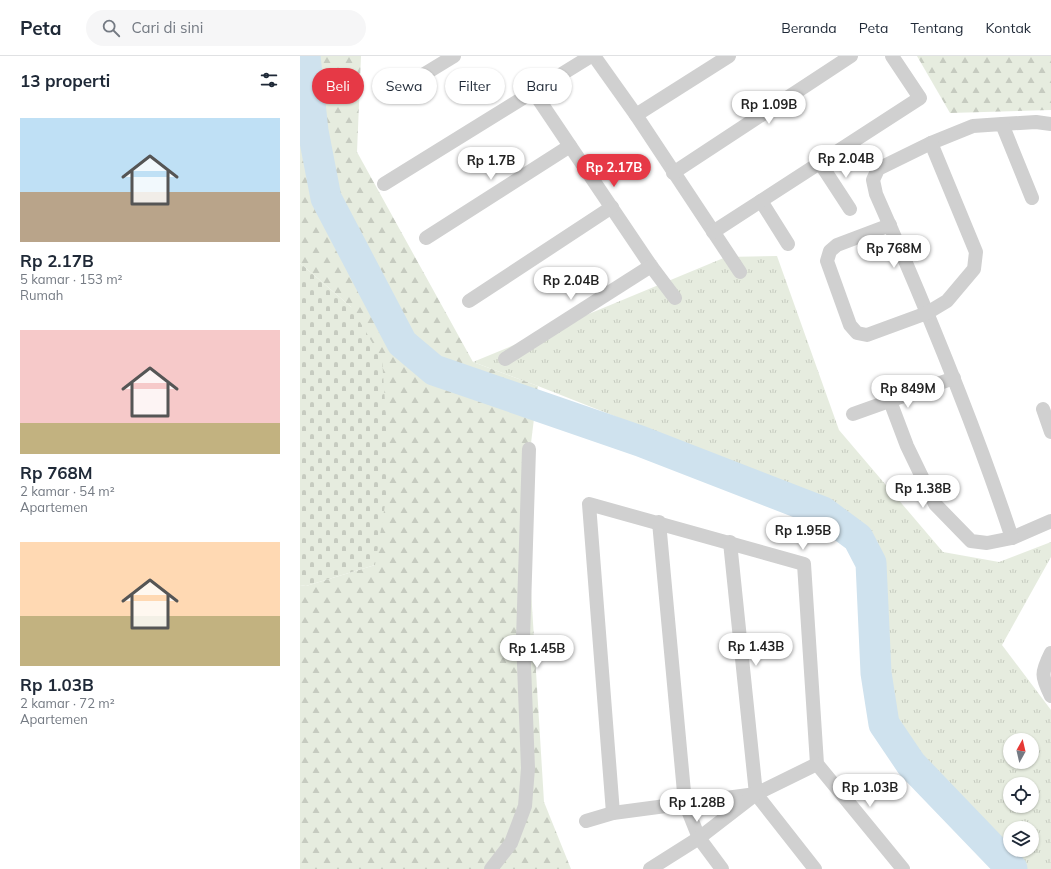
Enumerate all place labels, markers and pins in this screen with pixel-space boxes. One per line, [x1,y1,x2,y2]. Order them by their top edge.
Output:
pin: Rp 1.09B [728,91,810,125]
pin: Rp 2.04B [805,145,887,179]
pin: Rp 1.7B [454,147,528,181]
pin: Rp 2.17B [573,154,655,188]
pin: Rp 768M [857,235,931,269]
pin: Rp 2.04B [530,267,612,301]
pin: Rp 849M [871,375,945,409]
pin: Rp 1.38B [882,475,964,509]
pin: Rp 1.95B [762,517,844,551]
pin: Rp 1.43B [715,633,797,667]
pin: Rp 1.45B [496,635,578,669]
pin: Rp 1.03B [829,774,911,808]
pin: Rp 1.28B [656,789,738,823]

